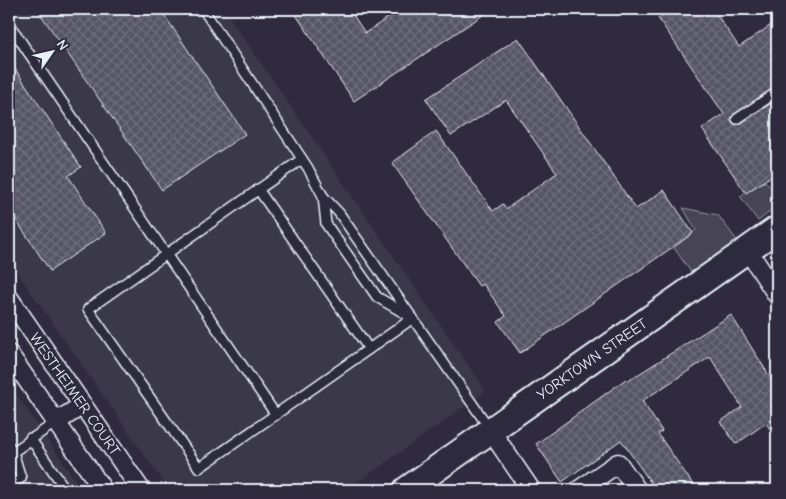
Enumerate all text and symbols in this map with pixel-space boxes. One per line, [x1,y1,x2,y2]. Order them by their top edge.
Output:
north arrow [28,28,78,78]
text: N [53,36,72,54]
street label: YORKTOWN STREET [533,314,651,404]
street label: WESTHEIMER COURT [26,329,124,459]

